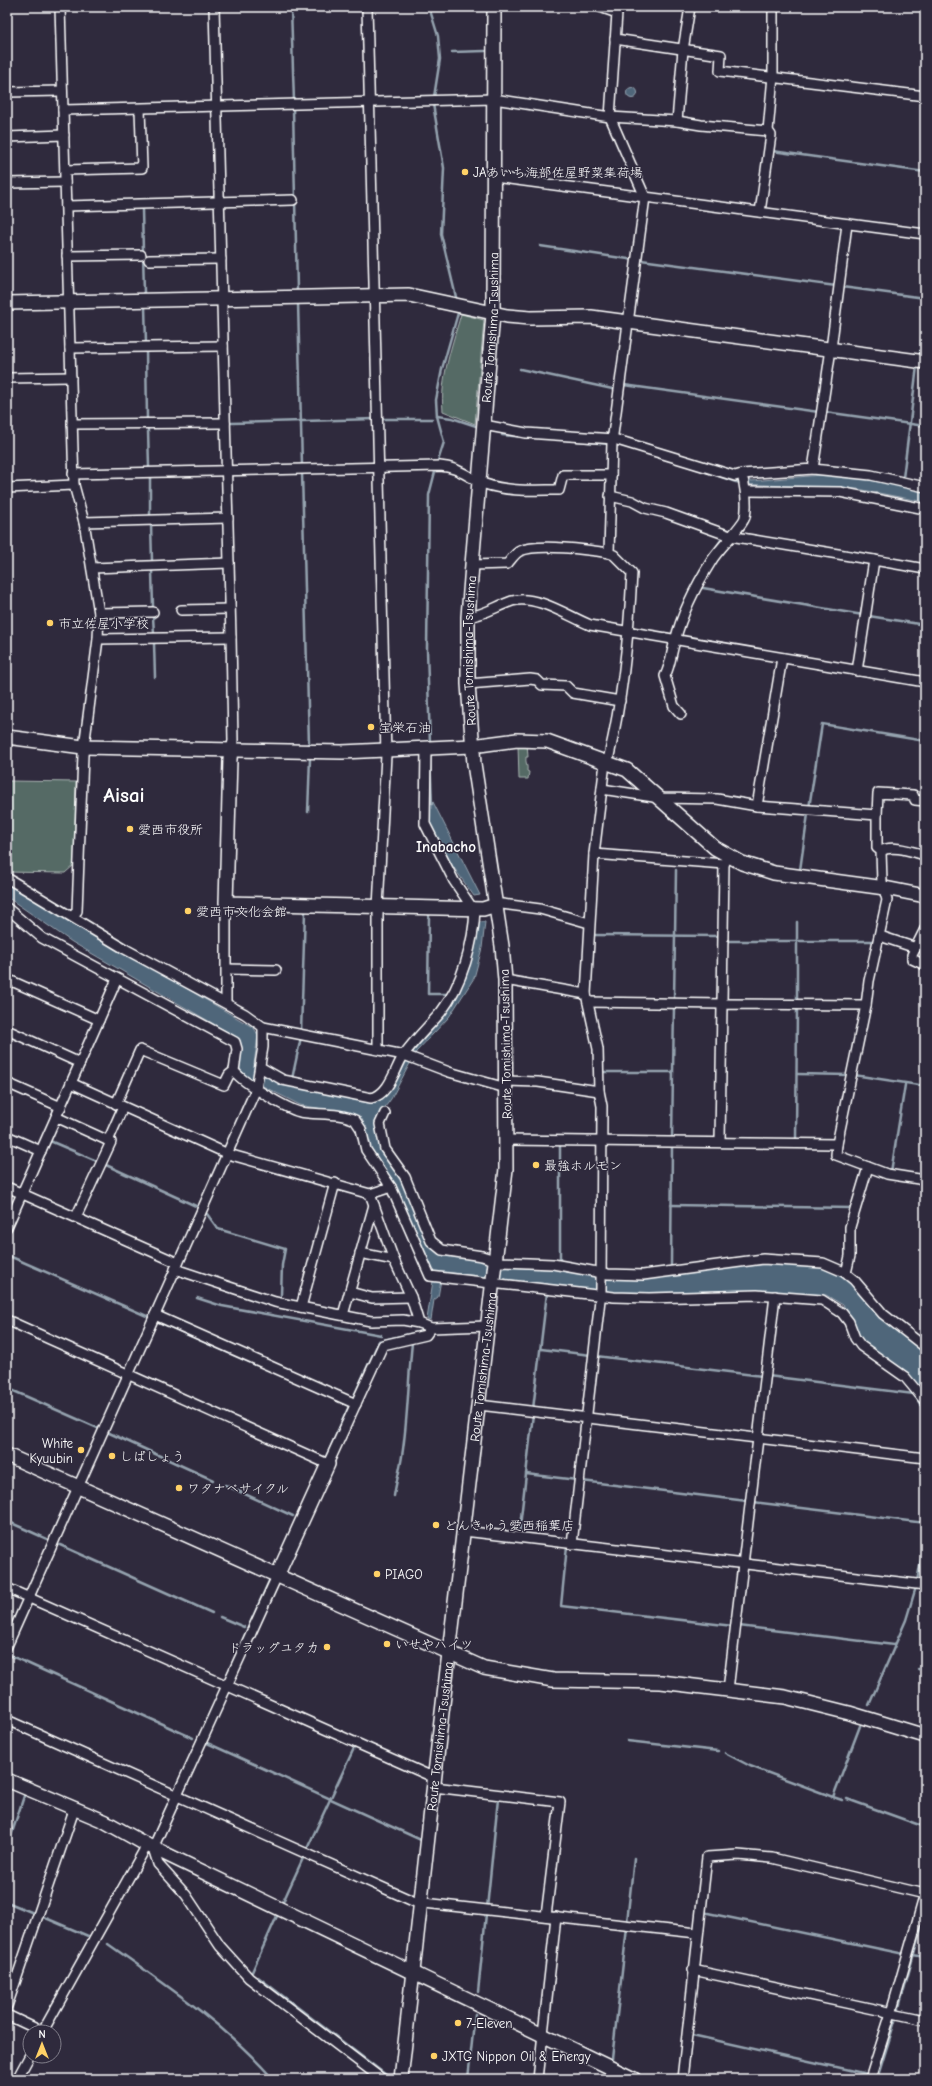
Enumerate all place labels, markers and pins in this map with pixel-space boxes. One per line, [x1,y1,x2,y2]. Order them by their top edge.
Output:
place label: JAあいち海部佐屋野菜集荷場 [473,165,643,180]
marker: JAあいち海部佐屋野菜集荷場 [460,167,470,177]
place label: 市立佐屋小学校 [58,616,149,631]
marker: 市立佐屋小学校 [45,618,55,628]
place label: 宝栄石油 [379,720,431,735]
marker: 宝栄石油 [366,722,376,732]
place label: 愛西市役所 [138,822,203,837]
marker: 愛西市役所 [125,824,135,834]
place label: 愛西市文化会館 [196,904,287,919]
marker: 愛西市文化会館 [183,906,193,916]
place label: 最強ホルモン [544,1158,622,1173]
marker: 最強ホルモン [531,1160,541,1170]
place label: White Kyuubin [30,1436,73,1466]
marker: White Kyuubin [76,1445,86,1455]
place label: しばしょう [120,1449,185,1464]
marker: しばしょう [107,1451,117,1461]
place label: ワタナベサイクル [187,1481,289,1496]
marker: ワタナベサイクル [174,1483,184,1493]
place label: どんきゅう愛西稲葉店 [444,1518,574,1533]
marker: どんきゅう愛西稲葉店 [431,1520,441,1530]
place label: PIAGO [385,1567,423,1582]
marker: PIAGO [372,1569,382,1579]
place label: いせやハイツ [395,1637,473,1652]
marker: いせやハイツ [382,1639,392,1649]
place label: ドラッグユタカ [228,1640,319,1655]
marker: ドラッグユタカ [322,1642,332,1652]
place label: 7-Eleven [466,2016,512,2031]
marker: 7-Eleven [453,2018,463,2028]
place label: JXTG Nippon Oil & Energy [442,2049,591,2064]
marker: JXTG Nippon Oil & Energy [429,2051,439,2061]

